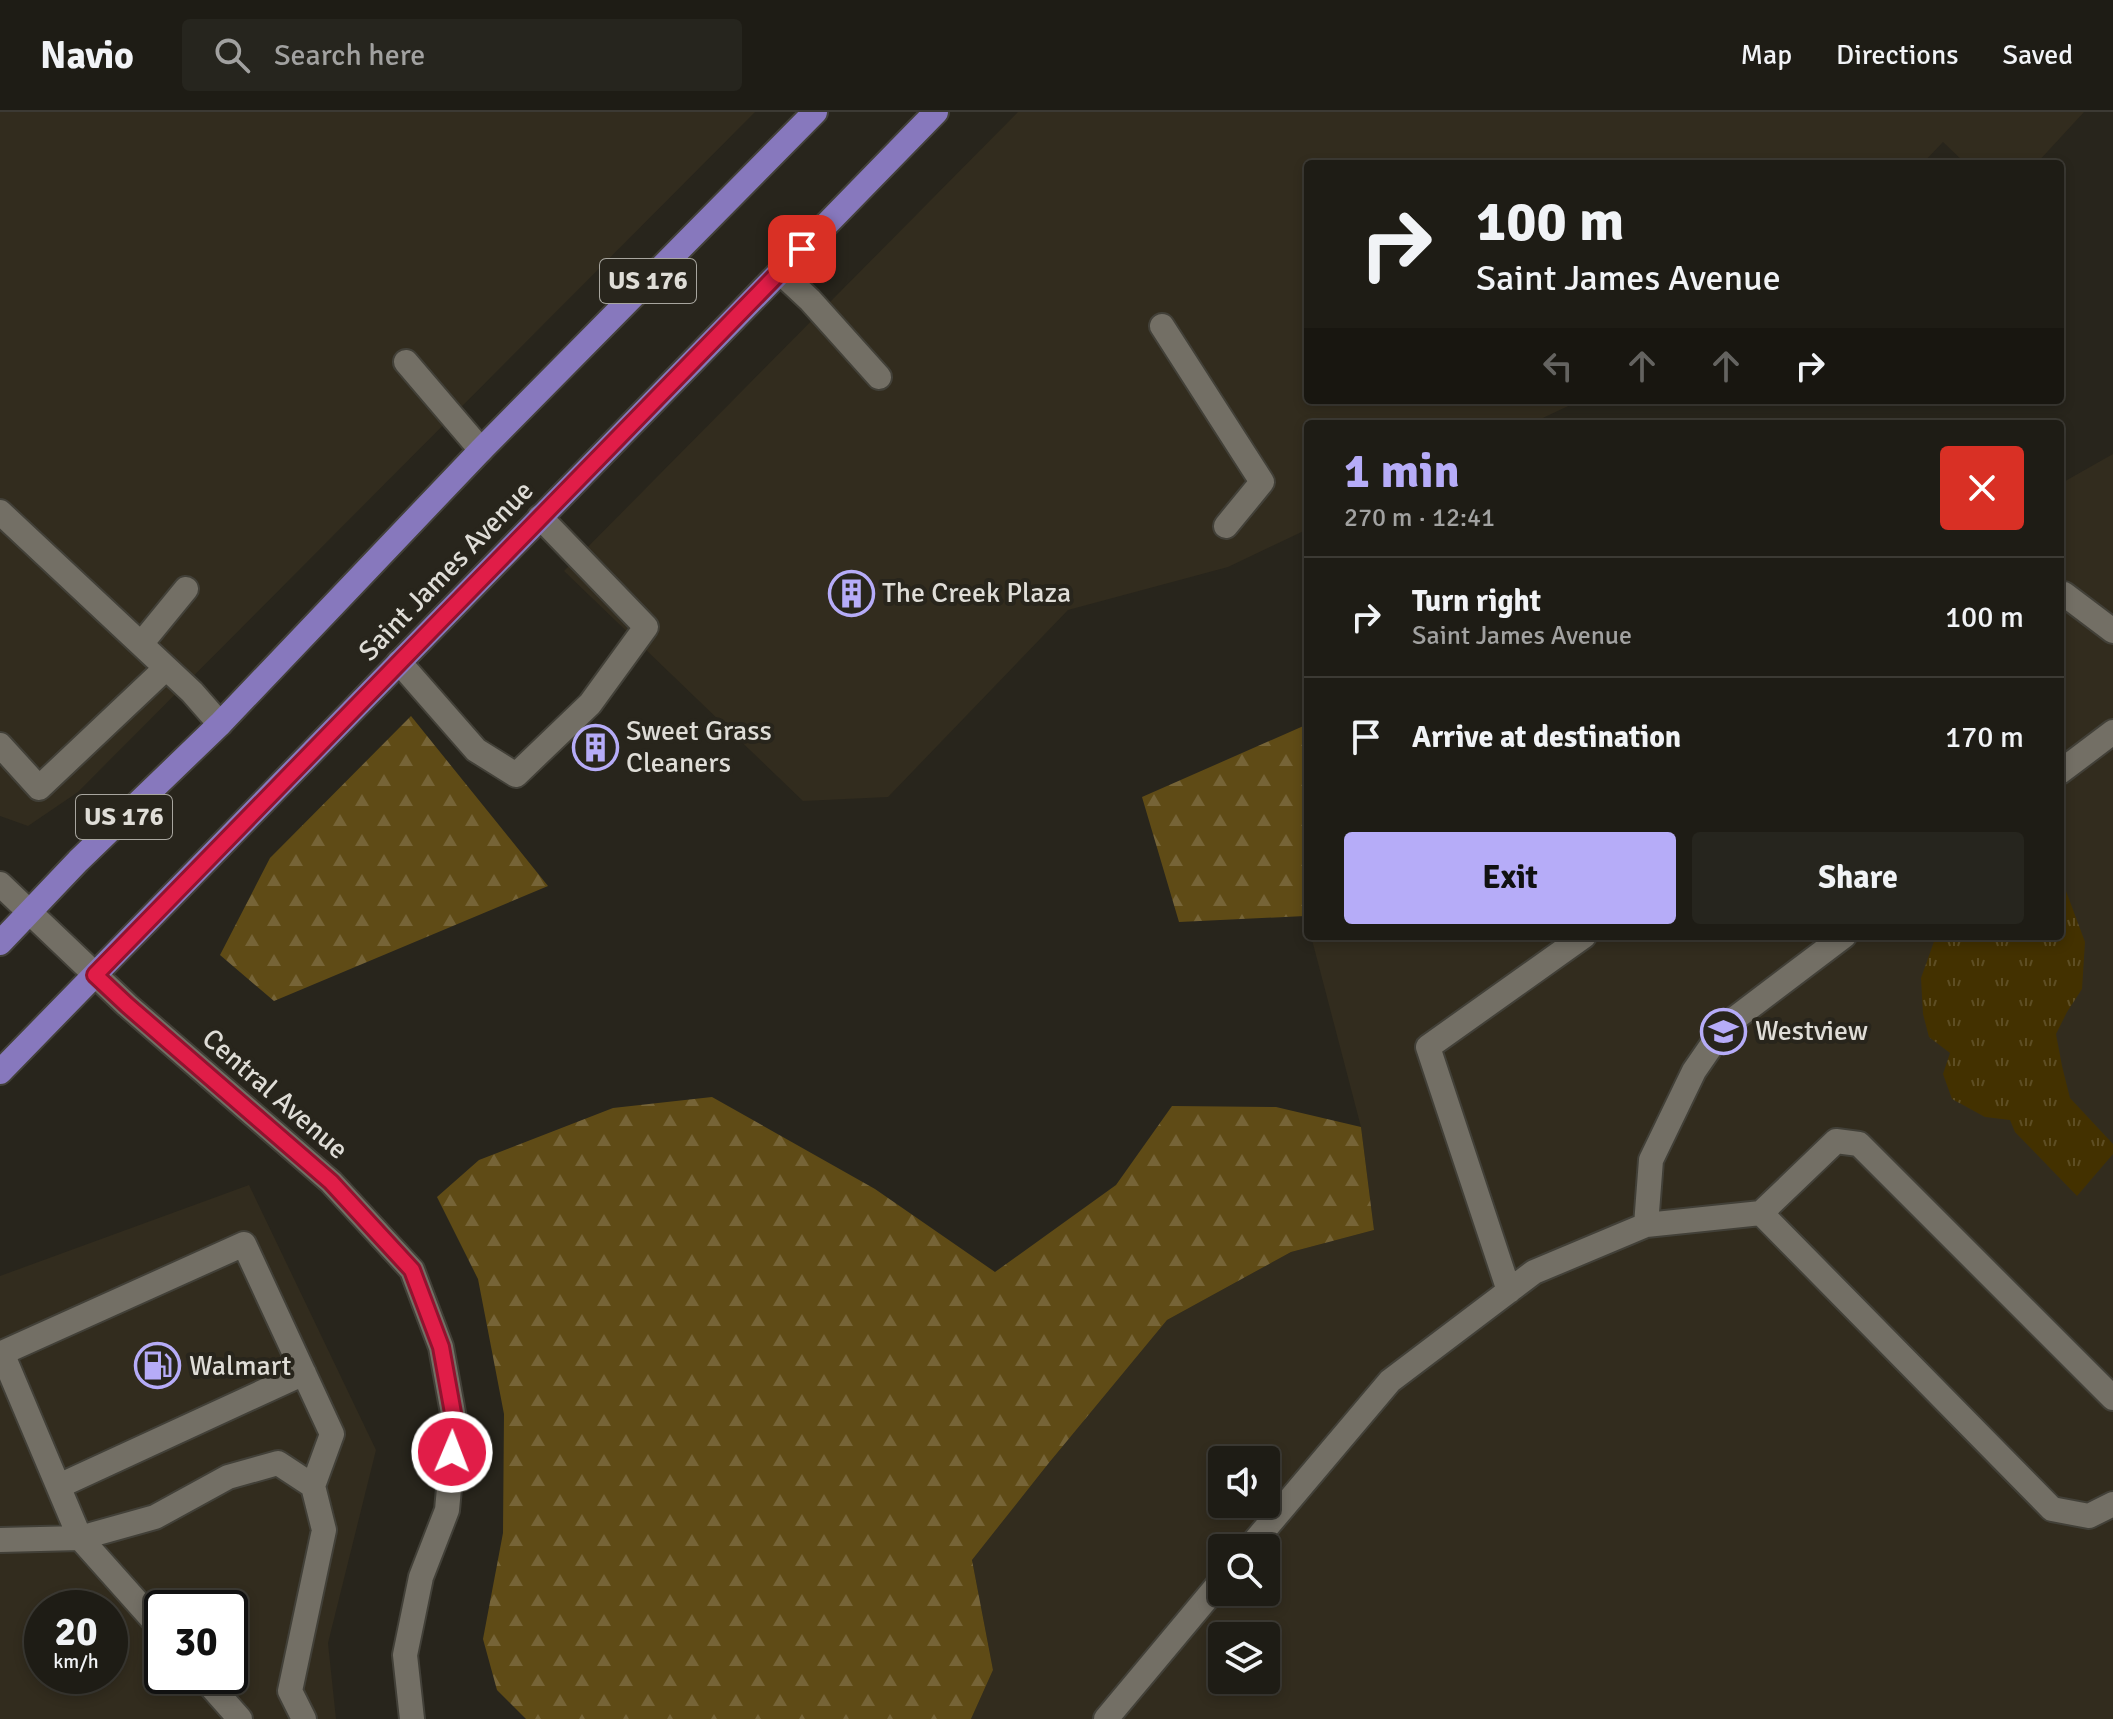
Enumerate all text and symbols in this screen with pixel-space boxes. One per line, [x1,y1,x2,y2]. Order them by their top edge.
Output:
search box [182,19,742,91]
text: Navio [40,32,134,79]
icon: search [210,33,254,77]
text: Search here [274,37,425,74]
text: Map [1740,38,1792,72]
text: Directions [1836,38,1958,72]
text: Saved [2002,38,2073,72]
text: 100 m [1476,187,1624,256]
icon: right [1344,192,1448,296]
pin [768,215,836,283]
icon: arrive [780,227,824,271]
text: Saint James Avenue [1476,256,1781,301]
road number: US 176 [600,259,696,303]
icon: left [1536,344,1580,388]
icon: ahead [1620,344,1664,388]
icon: ahead [1704,344,1748,388]
icon: right [1788,344,1832,388]
text: 1 min [1344,442,1460,501]
button: close [1940,446,2024,530]
street label: Saint James Avenue [351,474,541,668]
text: 270 m · 12:41 [1344,502,1495,534]
building icon: The Creek Plaza [827,569,875,617]
place label: The Creek Plaza [882,576,1071,610]
text: Turn right [1412,583,1541,620]
icon: right [1344,595,1388,639]
text: 100 m [1945,599,2024,636]
text: Saint James Avenue [1412,620,1632,652]
place label: Sweet Grass Cleaners [626,714,772,780]
icon: arrive [1344,715,1388,759]
text: Arrive at destination [1412,719,1681,756]
text: 170 m [1945,719,2024,756]
building icon: Sweet Grass Cleaners [571,723,619,771]
road number: US 176 [76,795,172,839]
button: Exit [1344,832,1676,924]
button: Share [1692,832,2024,924]
school or university icon: Westview [1700,1007,1748,1055]
place label: Westview [1755,1014,1868,1048]
street label: Central Avenue [195,1021,355,1167]
fuel station icon: Walmart [134,1342,182,1390]
place label: Walmart [189,1349,292,1383]
position arrow [410,1410,494,1494]
map controls [1208,1446,1280,1694]
button: sound [1208,1446,1280,1518]
button: search [1208,1534,1280,1606]
speed limit sign: 30 [144,1590,248,1694]
text: 20 [54,1607,98,1657]
button: layers [1208,1622,1280,1694]
text: km/h [53,1649,99,1674]

